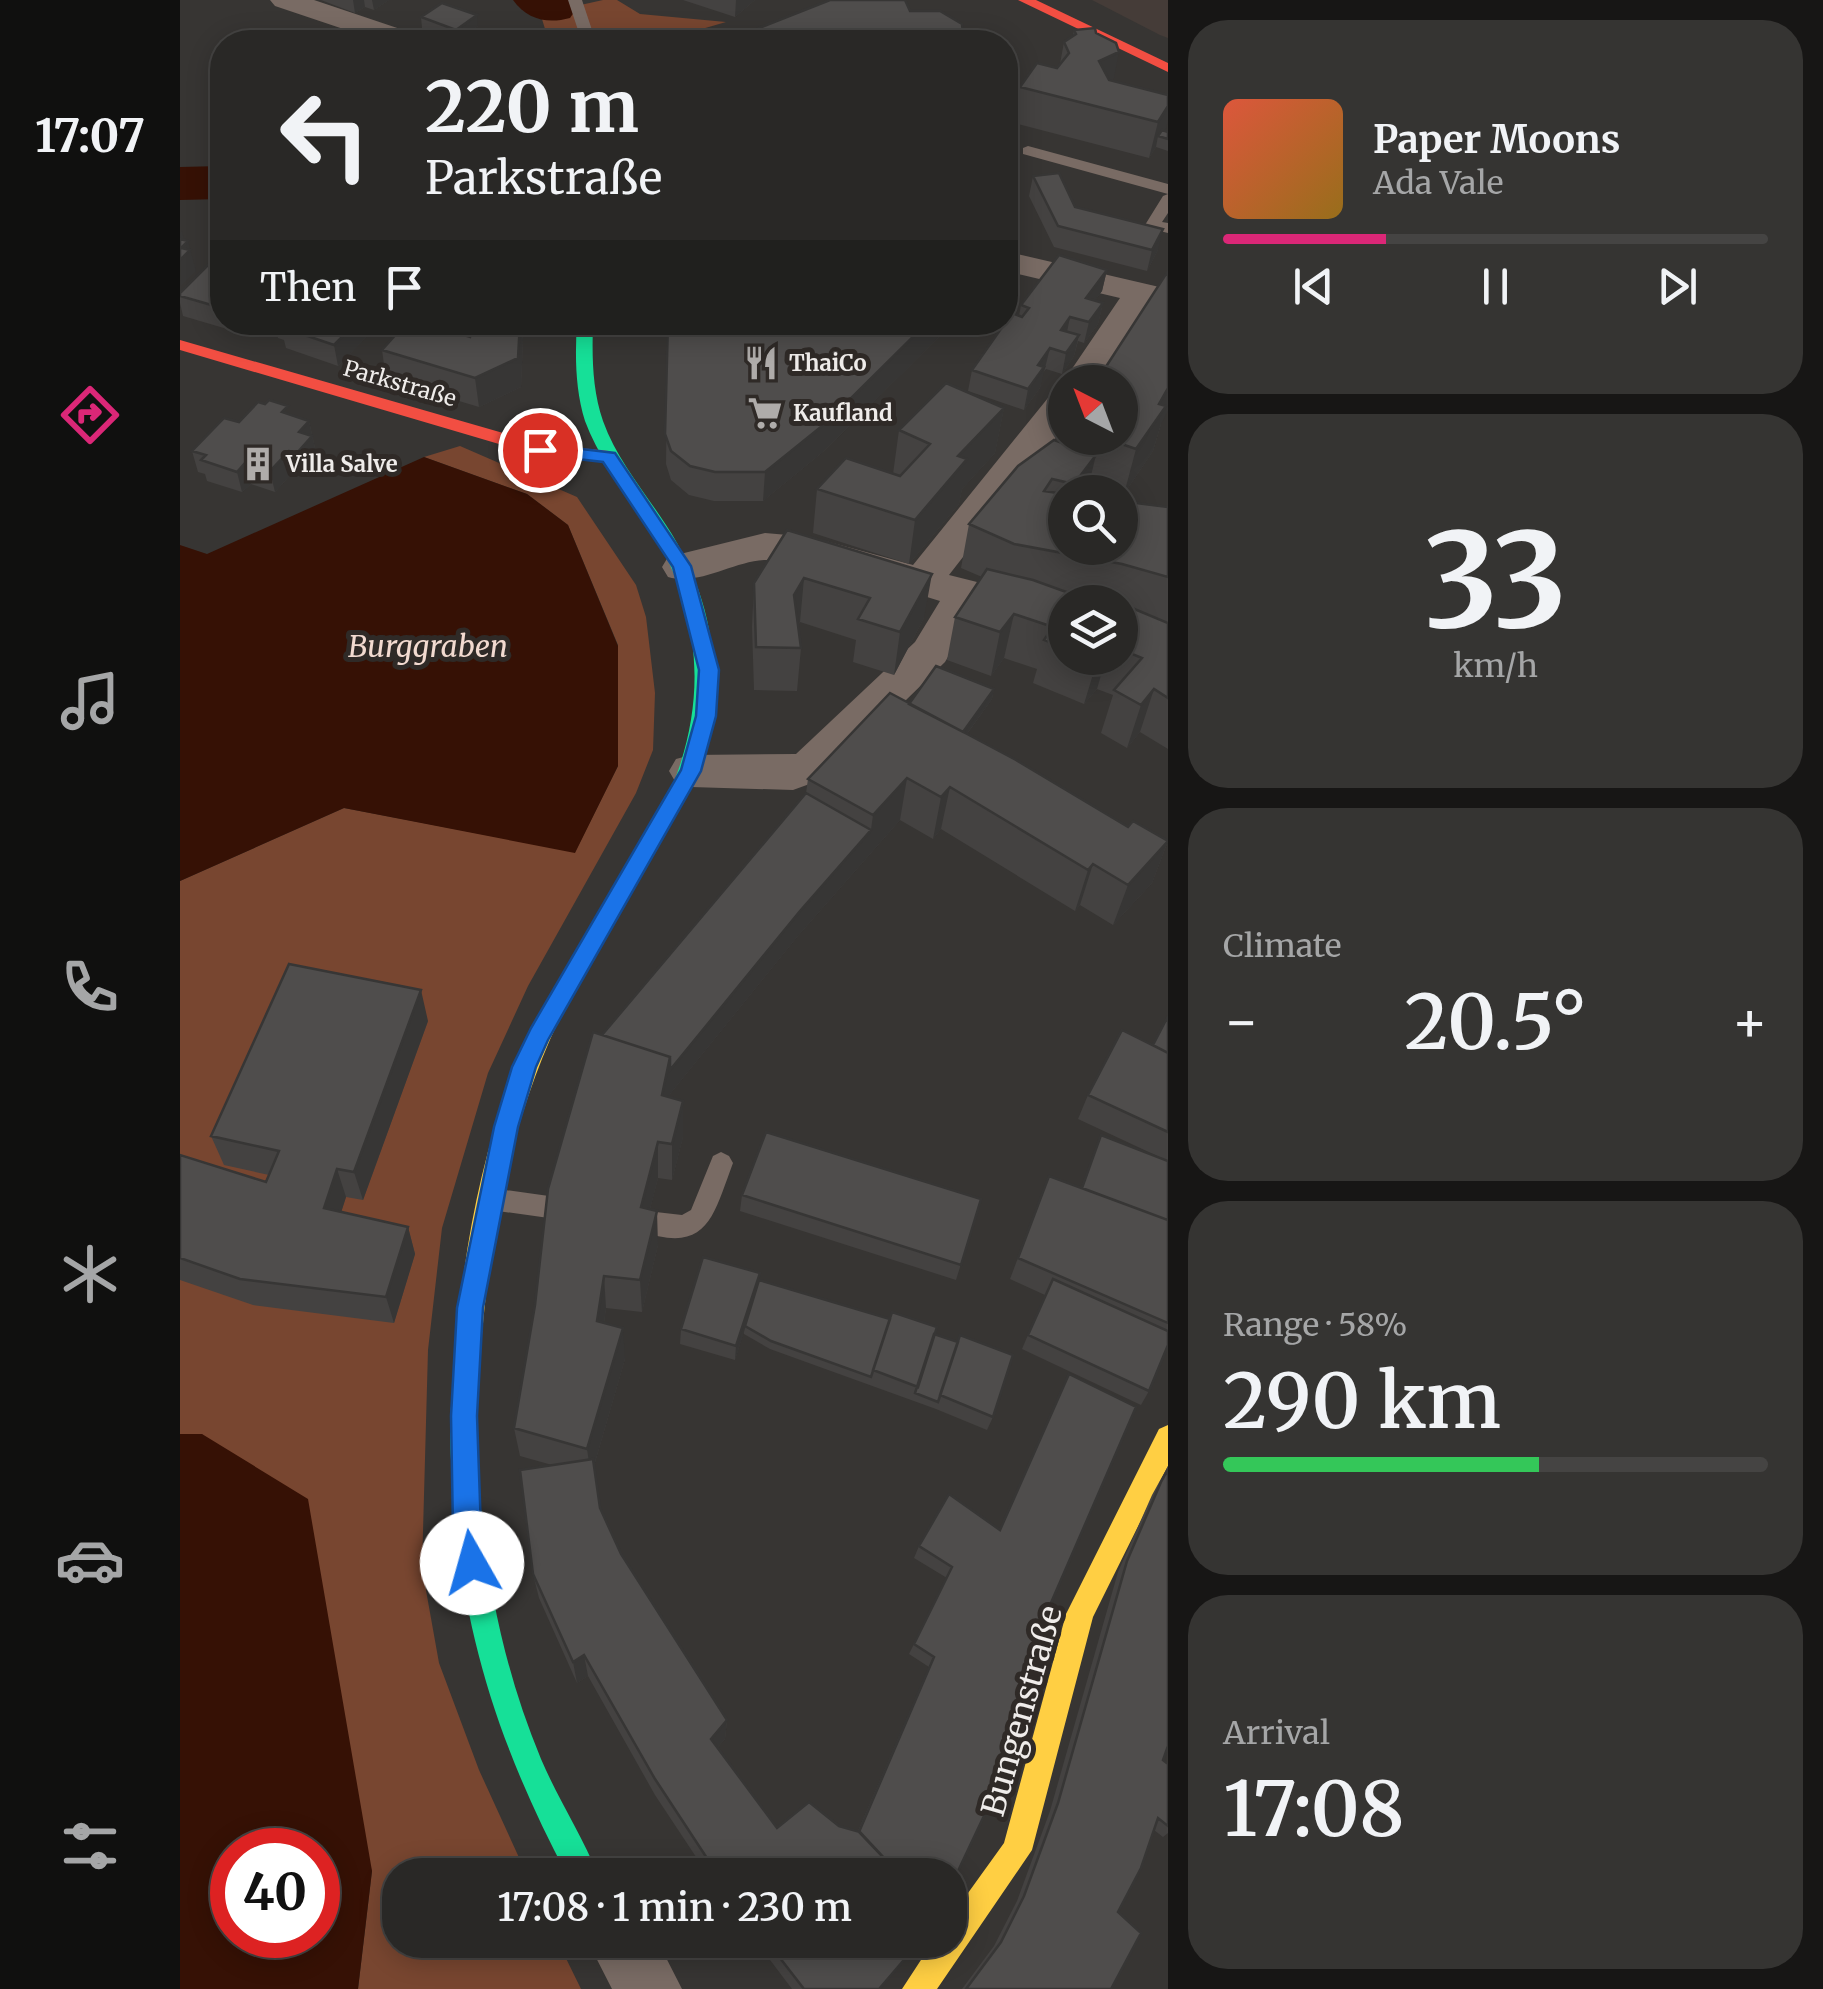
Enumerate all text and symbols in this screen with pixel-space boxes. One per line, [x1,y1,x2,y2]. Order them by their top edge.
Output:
text: 220 m [425,63,639,151]
icon: left [260,70,390,200]
text: 17:07 [35,108,145,164]
text: Paper Moons [1373,116,1620,163]
text: Parkstraße [425,150,662,206]
text: Ada Vale [1373,163,1503,203]
icon: previous [1286,259,1341,314]
icon: pause [1468,259,1523,314]
icon: next [1650,259,1705,314]
icon: arrive [377,260,432,315]
text: Then [260,264,357,311]
restaurant icon: ThaiCo [742,344,780,382]
place label: ThaiCo [789,349,867,377]
street label: Parkstraße [340,354,460,412]
north arrow [1048,365,1138,455]
map controls [1048,365,1138,675]
icon: directions [55,380,125,450]
supermarket icon: Kaufland [746,394,784,432]
place label: Kaufland [793,399,893,427]
pin [498,408,583,493]
icon: arrive [513,423,568,478]
building icon: Villa Salve [239,445,277,483]
place label: Villa Salve [285,450,398,478]
button: search [1048,475,1138,565]
text: 33 [1424,499,1567,662]
button: layers [1048,585,1138,675]
water label: Burggraben [348,627,508,665]
text: km/h [1453,646,1538,686]
icon: music [55,666,125,736]
text: Climate [1223,926,1341,966]
icon: phone [55,952,125,1022]
text: 20.5° [1404,975,1587,1069]
text: − [1223,987,1260,1056]
text: + [1731,987,1768,1056]
icon: climate [55,1239,125,1309]
text: Range · 58% [1223,1305,1407,1345]
text: 290 km [1223,1354,1501,1448]
position arrow [420,1511,524,1615]
icon: car [55,1525,125,1595]
street label: Bungenstraße [973,1601,1071,1821]
text: Arrival [1223,1713,1330,1753]
text: 17:08 [1223,1762,1405,1856]
icon: filters [55,1811,125,1881]
speed limit sign: 40 [210,1828,340,1958]
text: 17:08 · 1 min · 230 m [497,1884,852,1931]

